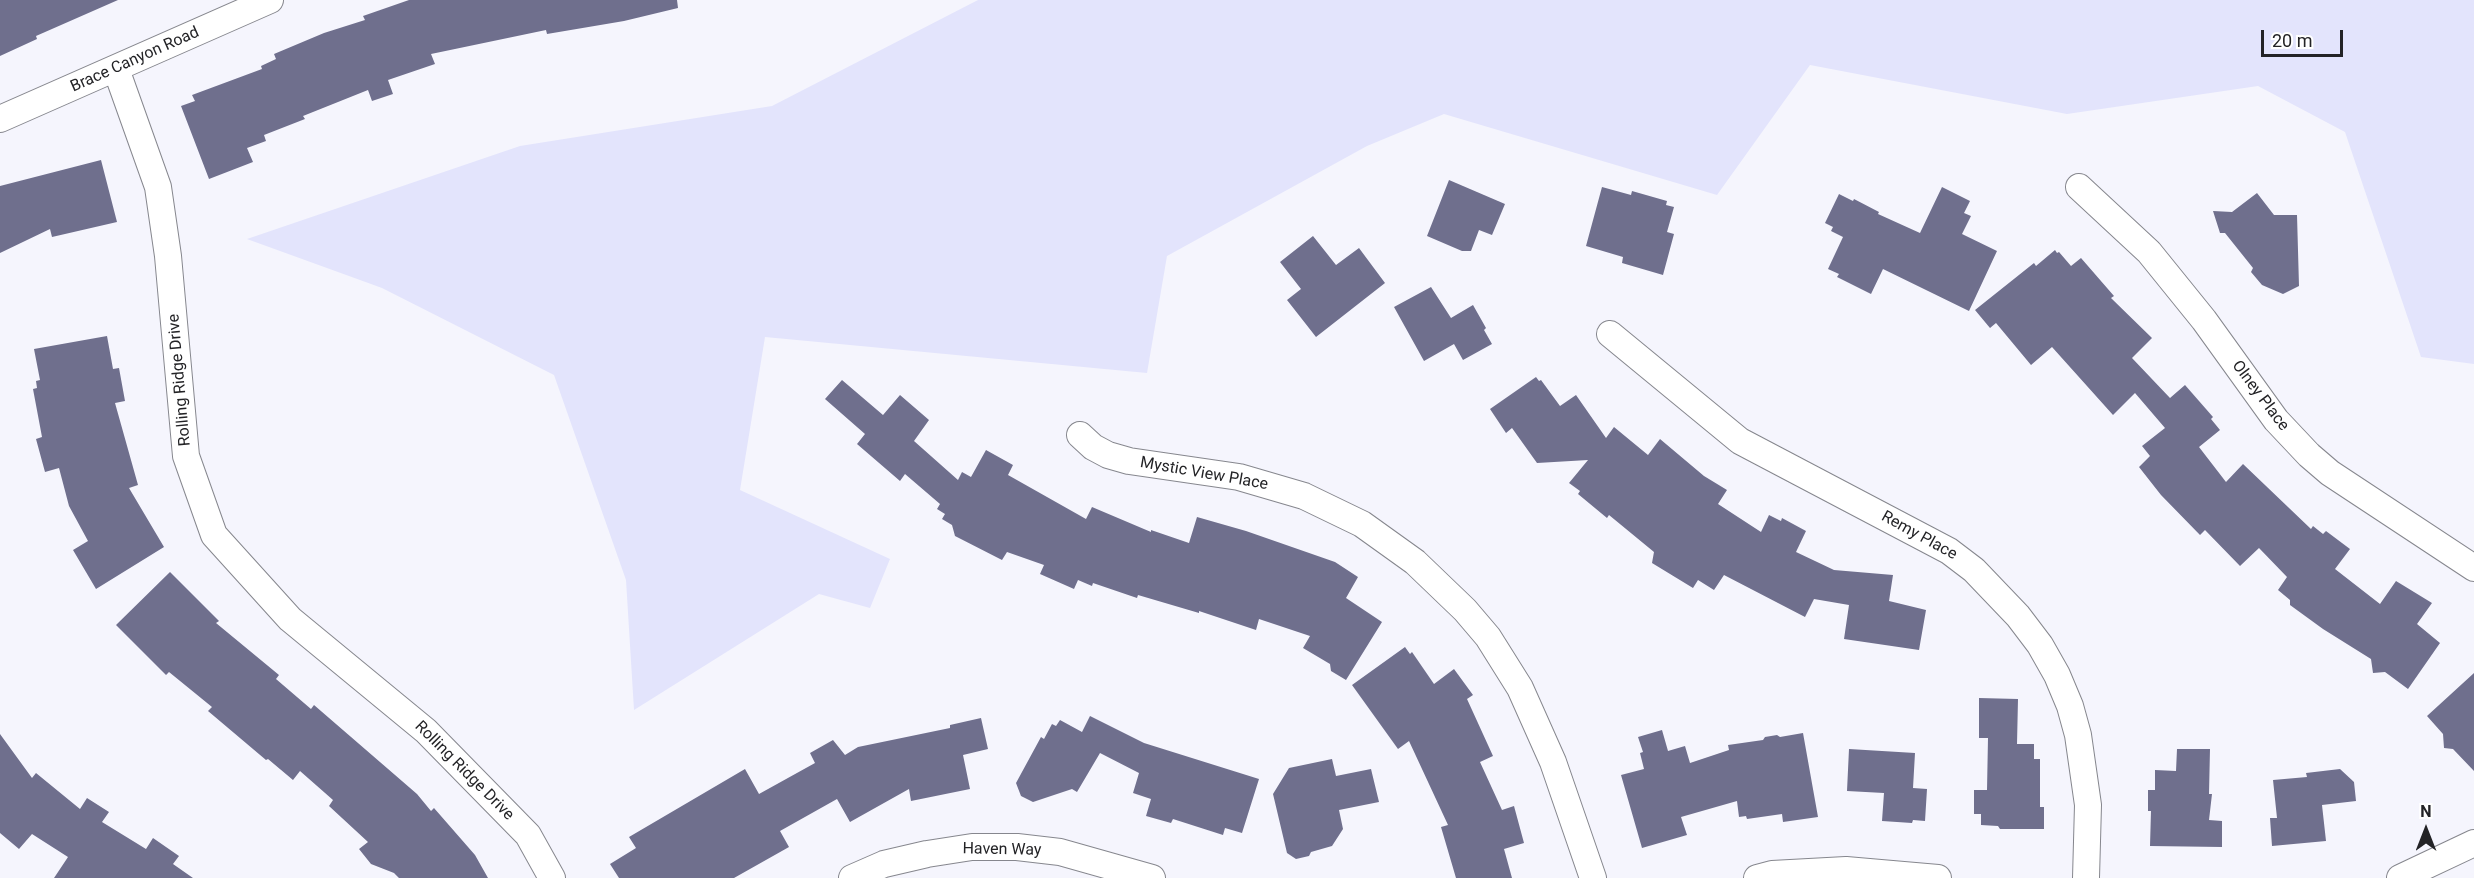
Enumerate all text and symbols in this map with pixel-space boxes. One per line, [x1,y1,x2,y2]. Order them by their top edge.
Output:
scale bar [2264,18,2346,56]
street label: Brace Canyon Road [68,23,202,97]
text: 20 m [2272,30,2312,51]
street label: Rolling Ridge Drive [165,313,195,447]
street label: Olney Place [2227,357,2293,435]
street label: Mystic View Place [1139,453,1269,495]
street label: Remy Place [1878,507,1960,565]
street label: Rolling Ridge Drive [410,717,518,825]
north arrow [2396,800,2456,860]
text: N [2420,802,2432,821]
street label: Haven Way [962,840,1042,860]

